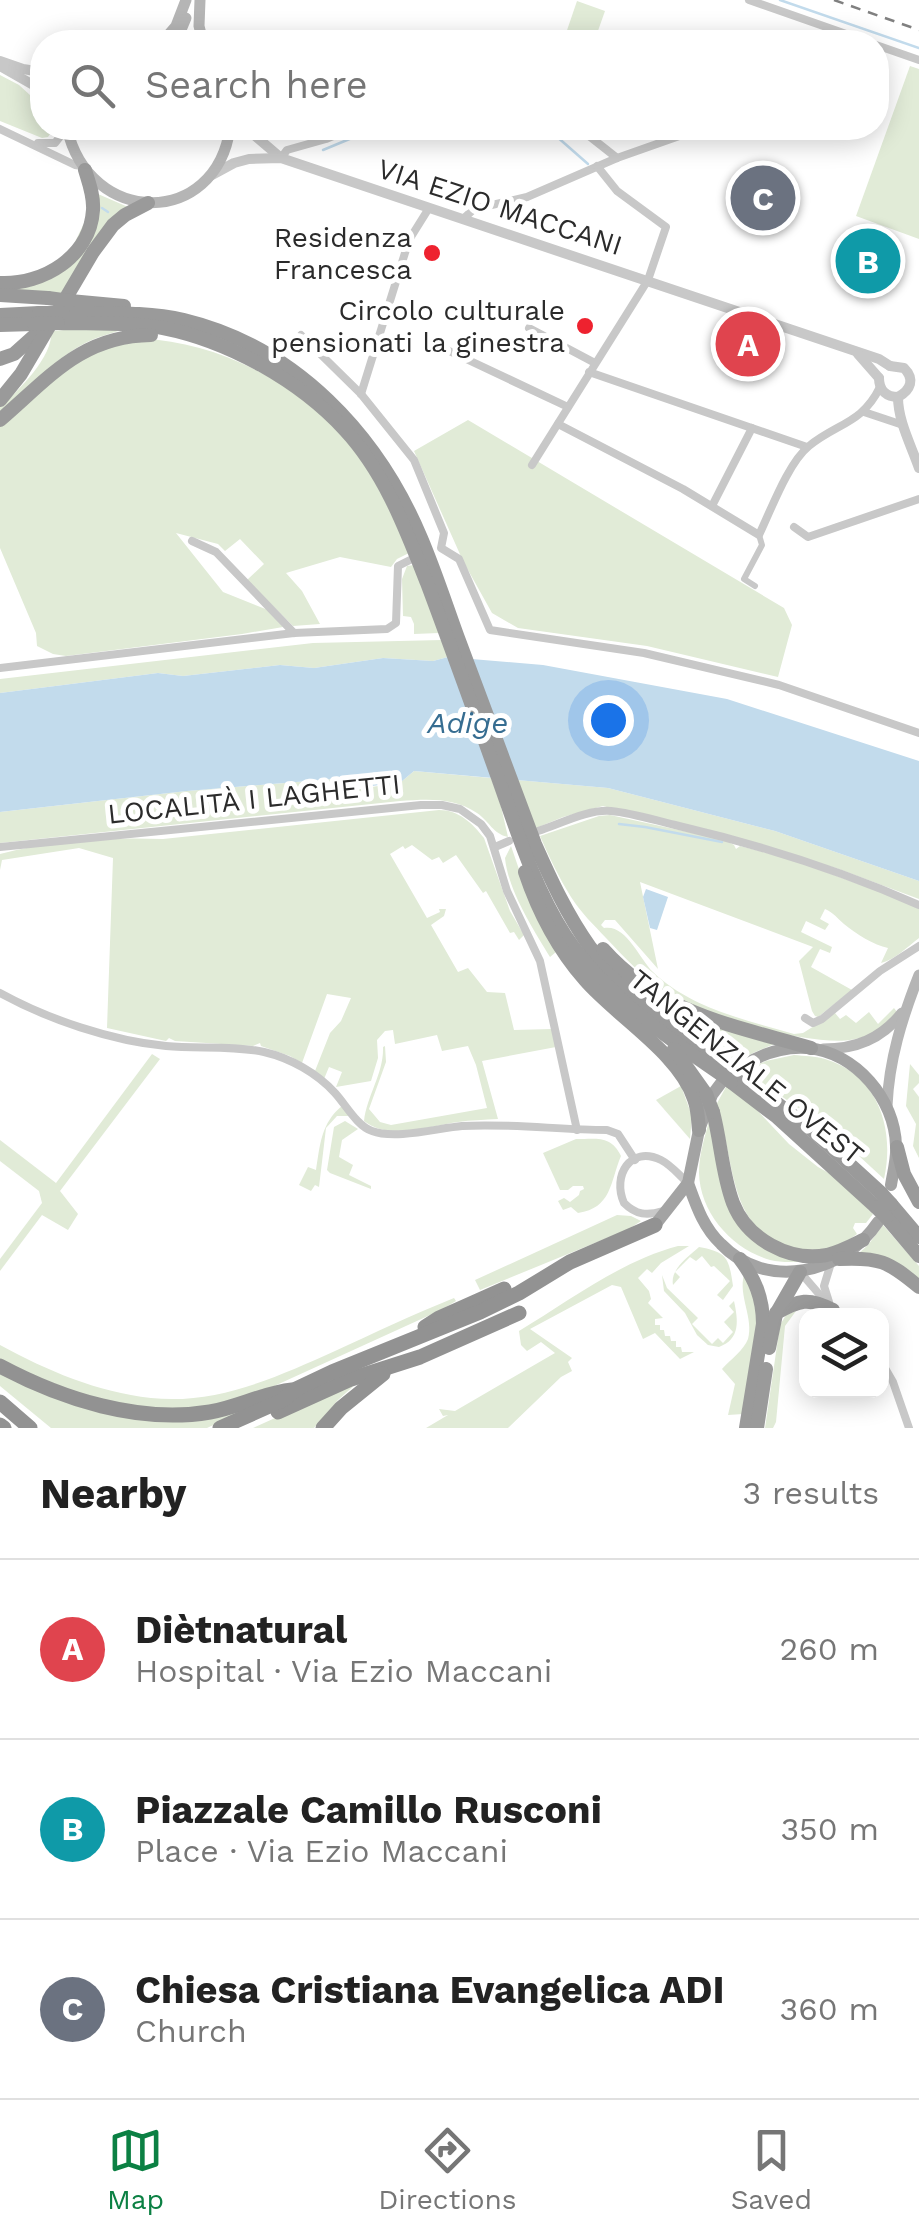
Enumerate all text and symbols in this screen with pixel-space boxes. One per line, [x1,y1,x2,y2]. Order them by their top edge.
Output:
search box [30,30,889,140]
icon: search [65,58,120,113]
text: Search here [145,63,368,107]
street label: VIA EZIO MACCANI [374,152,626,262]
pin: C [730,160,796,236]
place label: Residenza Francesca [274,221,412,286]
pin: B [836,224,900,298]
marker: Residenza Francesca [421,242,443,264]
place label: Circolo culturale pensionati la ginestra [271,294,565,359]
pin: A [716,306,780,382]
marker: Circolo culturale pensionati la ginestra [574,315,596,337]
your location [583,695,634,746]
water label: Adige [426,705,508,740]
street label: LOCALITÀ I LAGHETTI [106,767,402,831]
street label: TANGENZIALE OVEST [623,963,871,1172]
map controls [799,1308,889,1398]
button: layers [799,1308,889,1398]
text: Nearby [40,1469,187,1518]
text: 3 results [742,1474,879,1512]
text: Diètnatural [135,1608,347,1652]
text: A [62,1630,83,1668]
text: 260 m [780,1630,879,1668]
text: Hospital · Via Ezio Maccani [135,1652,552,1690]
text: Piazzale Camillo Rusconi [135,1788,602,1832]
text: B [62,1810,83,1848]
text: 350 m [780,1810,879,1848]
text: Place · Via Ezio Maccani [135,1832,508,1870]
text: Chiesa Cristiana Evangelica ADI [135,1968,725,2012]
text: C [62,1990,83,2028]
text: 360 m [780,1990,879,2028]
text: Church [135,2012,247,2050]
tab: Map [107,2123,164,2216]
tab: Directions [378,2123,517,2216]
tab: Saved [731,2123,812,2216]

